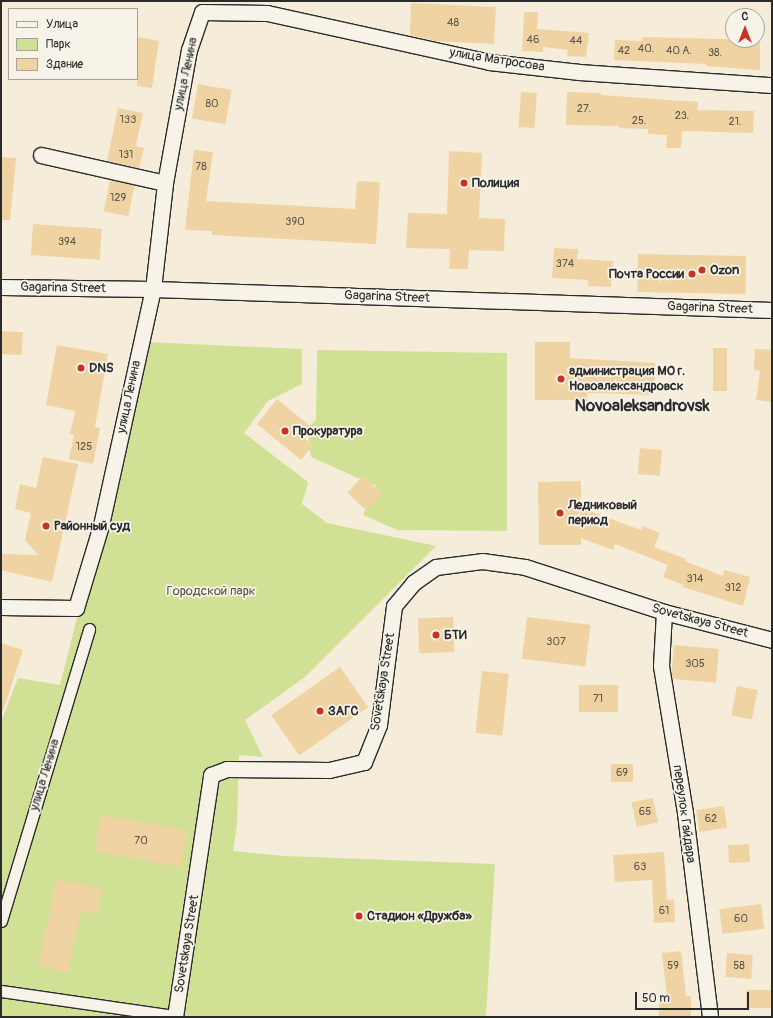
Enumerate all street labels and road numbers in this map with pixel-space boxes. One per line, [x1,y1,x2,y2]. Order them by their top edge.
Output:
street label: улица Ленина [171,36,201,112]
street label: улица Матросова [448,45,546,75]
street label: Gagarina Street [20,279,106,297]
street label: Gagarina Street [344,288,430,306]
street label: Gagarina Street [667,299,753,317]
street label: улица Ленина [114,359,144,435]
street label: Sovetskaya Street [650,601,750,641]
street label: Sovetskaya Street [368,632,398,732]
street label: улица Ленина [27,737,63,813]
street label: переулок Гайдара [669,764,699,864]
street label: Sovetskaya Street [172,894,202,994]

